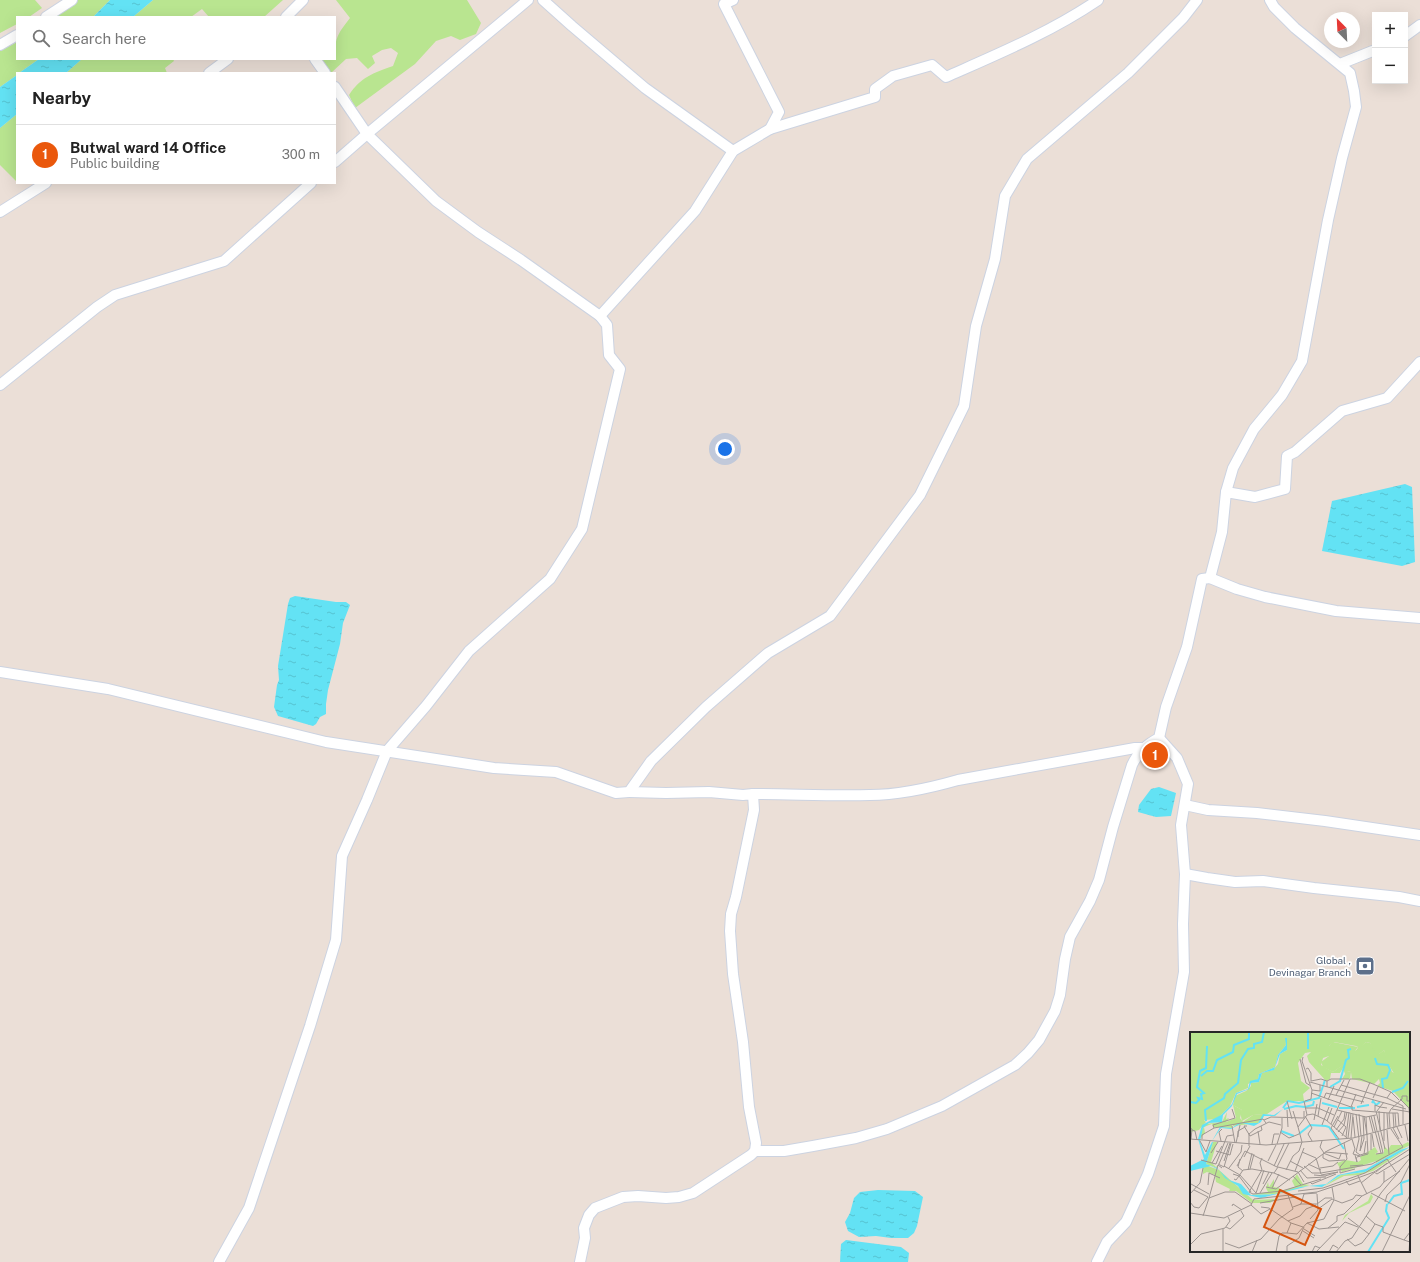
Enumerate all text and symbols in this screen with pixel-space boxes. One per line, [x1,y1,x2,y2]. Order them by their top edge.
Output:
north arrow [1324,12,1360,48]
map controls [1372,12,1408,84]
button: + [1372,12,1408,48]
search box [16,16,336,60]
icon: search [30,27,52,49]
text: Search here [62,30,146,47]
button: − [1372,48,1408,84]
text: Nearby [32,88,91,108]
text: Butwal ward 14 Office [70,139,226,156]
text: 1 [42,147,48,162]
text: 300 m [282,147,320,162]
text: Public building [70,156,160,171]
your location [715,439,735,459]
pin: 1 [1142,740,1168,770]
place label: Global , Devinagar Branch [1269,954,1351,978]
bank icon: Global , Devinagar Branch [1354,955,1376,977]
inset map [1190,1032,1410,1252]

